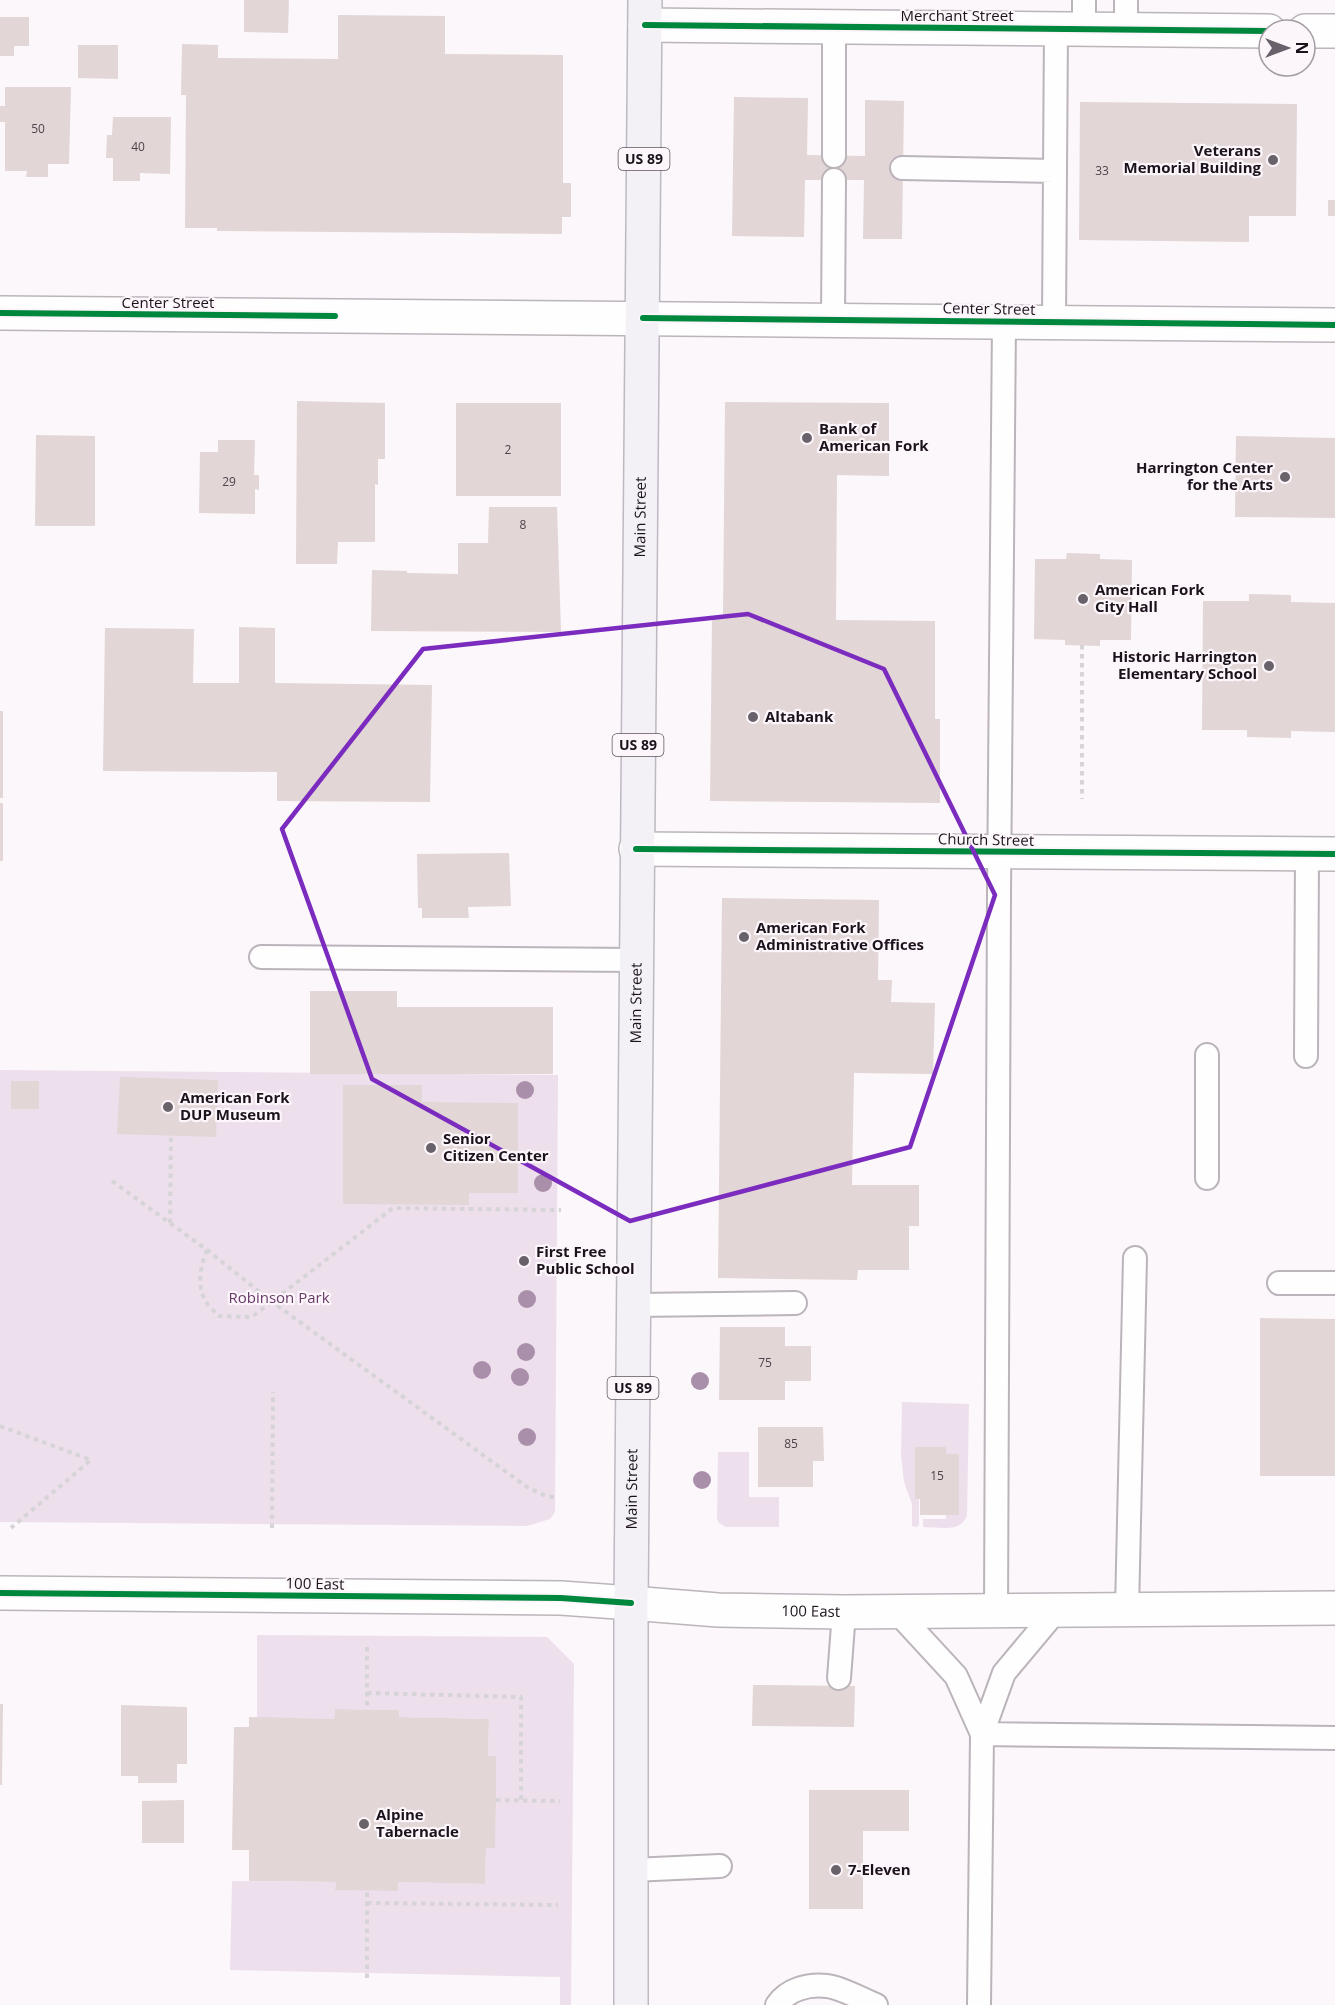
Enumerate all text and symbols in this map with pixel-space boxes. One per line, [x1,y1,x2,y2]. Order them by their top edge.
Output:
street label: Merchant Street [900,5,1014,25]
north arrow [1257,18,1317,78]
text: N [1291,41,1313,55]
house number: 50 [31,120,45,137]
house number: 40 [131,138,145,155]
place label: Veterans Memorial Building [1124,140,1262,177]
road number: US 89 [618,148,670,170]
marker: Veterans Memorial Building [1266,153,1280,167]
house number: 33 [1095,162,1109,179]
street label: Center Street [122,292,214,312]
street label: Center Street [942,297,1036,319]
place label: Bank of American Fork [819,418,929,455]
marker: Bank of American Fork [800,431,814,445]
house number: 2 [505,441,512,458]
place label: Harrington Center for the Arts [1136,457,1273,494]
marker: Harrington Center for the Arts [1278,470,1292,484]
house number: 29 [222,473,236,490]
street label: Main Street [629,477,650,557]
house number: 8 [520,516,527,533]
place label: American Fork City Hall [1095,579,1205,616]
marker: American Fork City Hall [1076,592,1090,606]
place label: Historic Harrington Elementary School [1112,646,1257,683]
marker: Historic Harrington Elementary School [1262,659,1276,673]
place label: Altabank [765,706,834,726]
marker: Altabank [746,710,760,724]
road number: US 89 [612,734,664,756]
street label: Church Street [938,828,1034,850]
place label: American Fork Administrative Offices [756,917,924,954]
marker: American Fork Administrative Offices [737,930,751,944]
street label: Main Street [625,963,646,1043]
place label: American Fork DUP Museum [180,1087,290,1124]
marker: American Fork DUP Museum [161,1100,175,1114]
place label: Senior Citizen Center [443,1128,549,1165]
marker: Senior Citizen Center [424,1141,438,1155]
place label: First Free Public School [536,1241,635,1278]
marker: First Free Public School [517,1254,531,1268]
park label: Robinson Park [228,1287,330,1307]
house number: 75 [758,1354,772,1371]
road number: US 89 [608,1377,658,1399]
house number: 85 [784,1435,798,1452]
street label: Main Street [621,1449,641,1529]
house number: 15 [930,1467,944,1484]
street label: 100 East [285,1572,345,1594]
street label: 100 East [781,1600,840,1621]
place label: Alpine Tabernacle [376,1804,459,1841]
marker: Alpine Tabernacle [357,1817,371,1831]
place label: 7-Eleven [848,1859,911,1879]
marker: 7-Eleven [829,1863,843,1877]

